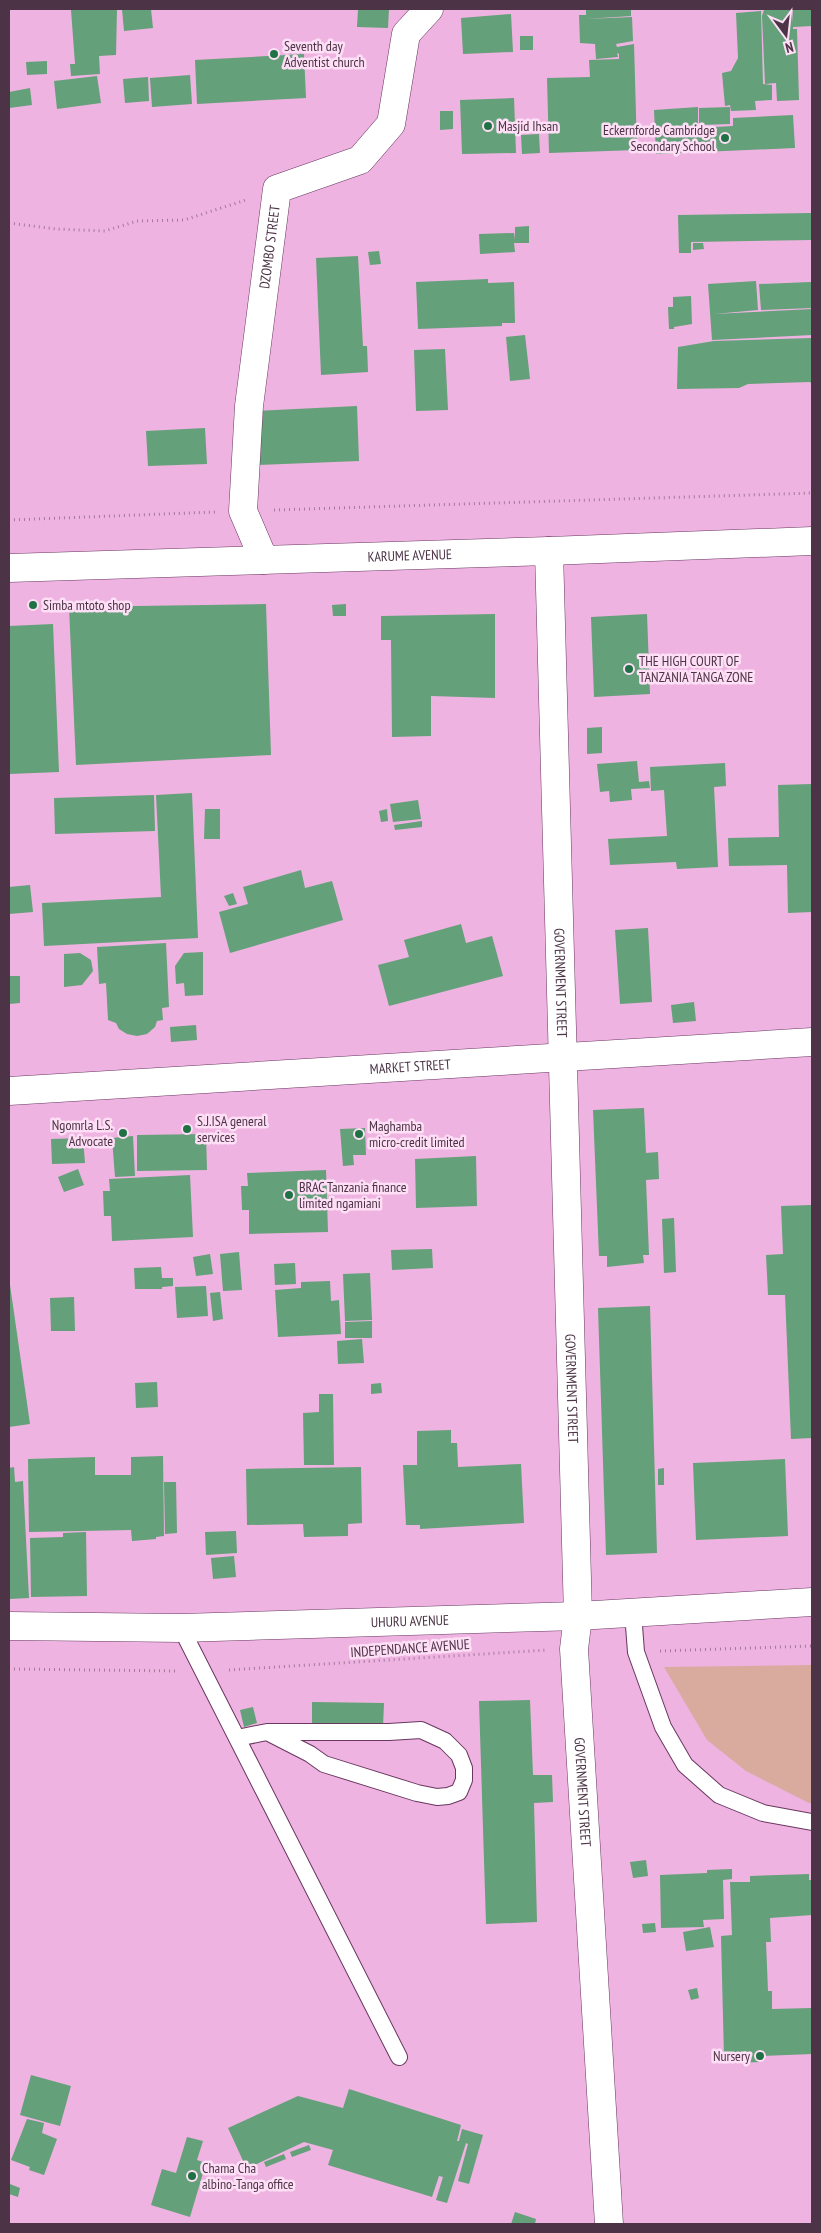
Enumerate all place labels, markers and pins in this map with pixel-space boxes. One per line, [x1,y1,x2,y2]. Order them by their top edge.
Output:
place label: Seventh day Adventist church [284,37,365,71]
marker: Seventh day Adventist church [268,48,280,60]
place label: Masjid Ihsan [498,117,558,135]
marker: Masjid Ihsan [482,120,494,132]
place label: Eckernforde Cambridge Secondary School [603,121,716,155]
marker: Eckernforde Cambridge Secondary School [719,132,731,144]
place label: Simba mtoto shop [43,596,130,614]
marker: Simba mtoto shop [27,599,39,611]
place label: THE HIGH COURT OF TANZANIA TANGA ZONE [639,652,753,686]
marker: THE HIGH COURT OF TANZANIA TANGA ZONE [623,663,635,675]
place label: S.J.ISA general services [197,1112,267,1146]
place label: Ngomrla L.S. Advocate [52,1116,113,1150]
place label: Maghamba micro-credit limited [369,1117,465,1151]
marker: S.J.ISA general services [181,1123,193,1135]
marker: Ngomrla L.S. Advocate [117,1127,129,1139]
marker: Maghamba micro-credit limited [353,1128,365,1140]
place label: BRAC Tanzania finance limited ngamiani [299,1178,407,1212]
marker: BRAC Tanzania finance limited ngamiani [283,1189,295,1201]
place label: Nursery [713,2047,751,2065]
marker: Nursery [754,2050,766,2062]
place label: Chama Cha albino-Tanga office [202,2159,294,2193]
marker: Chama Cha albino-Tanga office [186,2170,198,2182]

